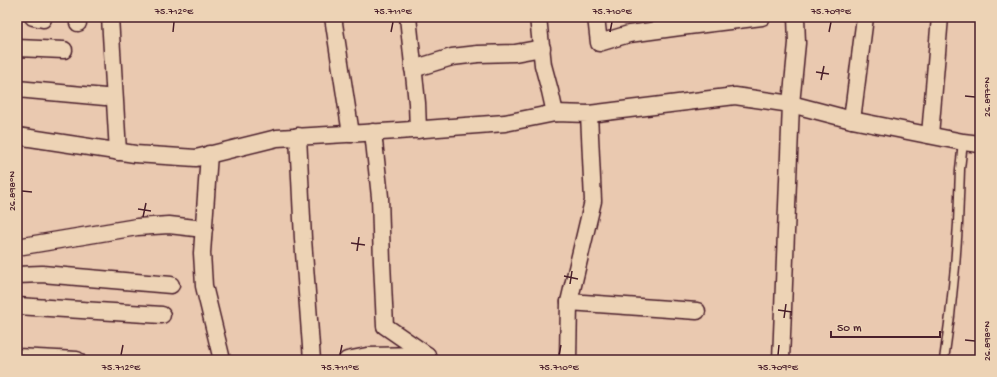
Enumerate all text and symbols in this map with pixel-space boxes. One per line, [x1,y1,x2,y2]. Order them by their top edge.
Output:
text: 75.712°E [154,6,194,18]
text: 75.711°E [373,6,413,18]
text: 75.710°E [591,6,632,18]
text: 75.709°E [810,6,852,18]
text: 26.897°N [982,77,994,117]
text: 26.898°N [7,170,19,211]
scale bar [831,313,940,339]
text: 26.898°N [982,320,994,361]
text: 50 m [837,322,862,336]
text: 75.712°E [101,362,141,374]
text: 75.711°E [320,362,360,374]
text: 75.710°E [538,362,579,374]
text: 75.709°E [757,362,799,374]

